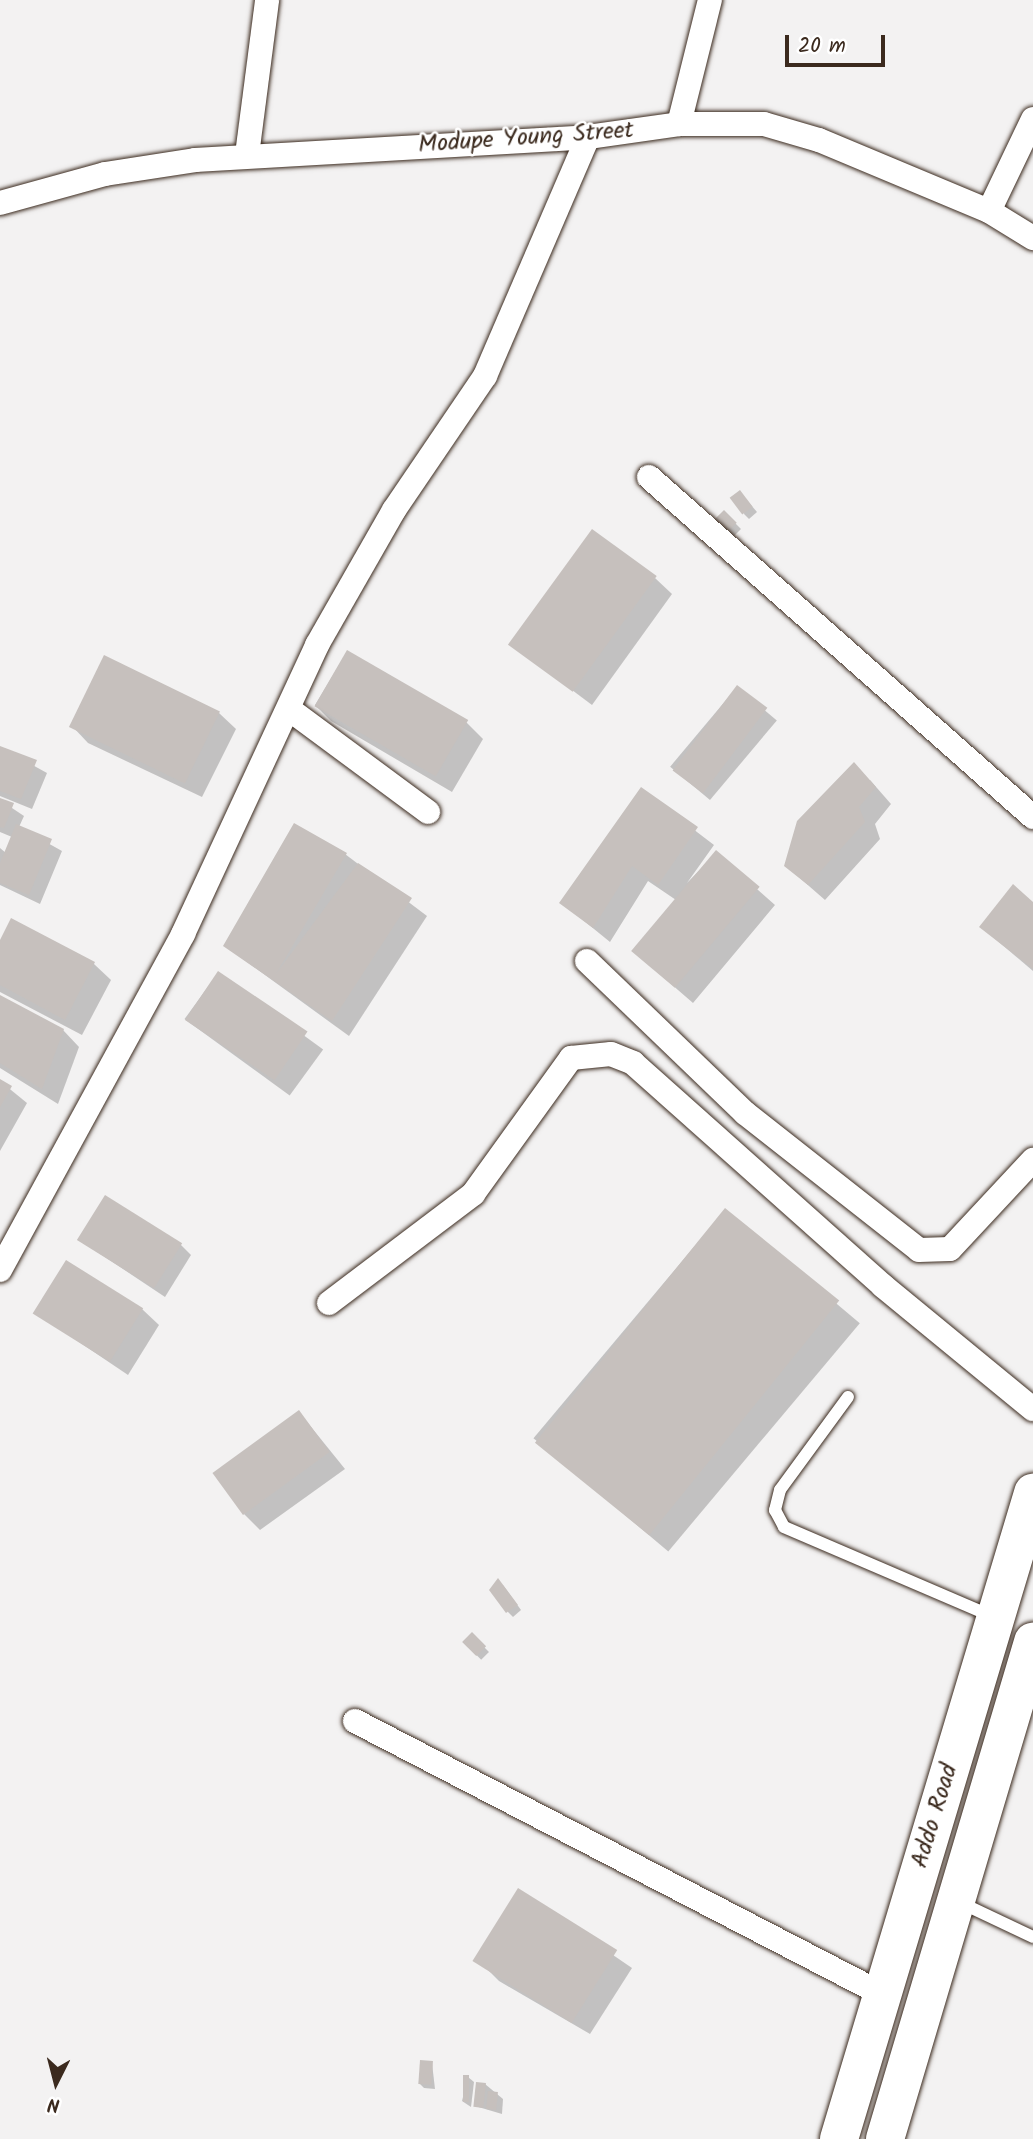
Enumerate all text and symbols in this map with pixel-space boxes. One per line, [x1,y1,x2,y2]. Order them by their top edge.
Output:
scale bar [788,21,888,65]
text: 20 m [798,30,846,63]
street label: Modupe Young Street [417,116,635,160]
street label: Addo Road [906,1761,964,1871]
north arrow [21,2048,91,2118]
text: N [46,2088,61,2119]

